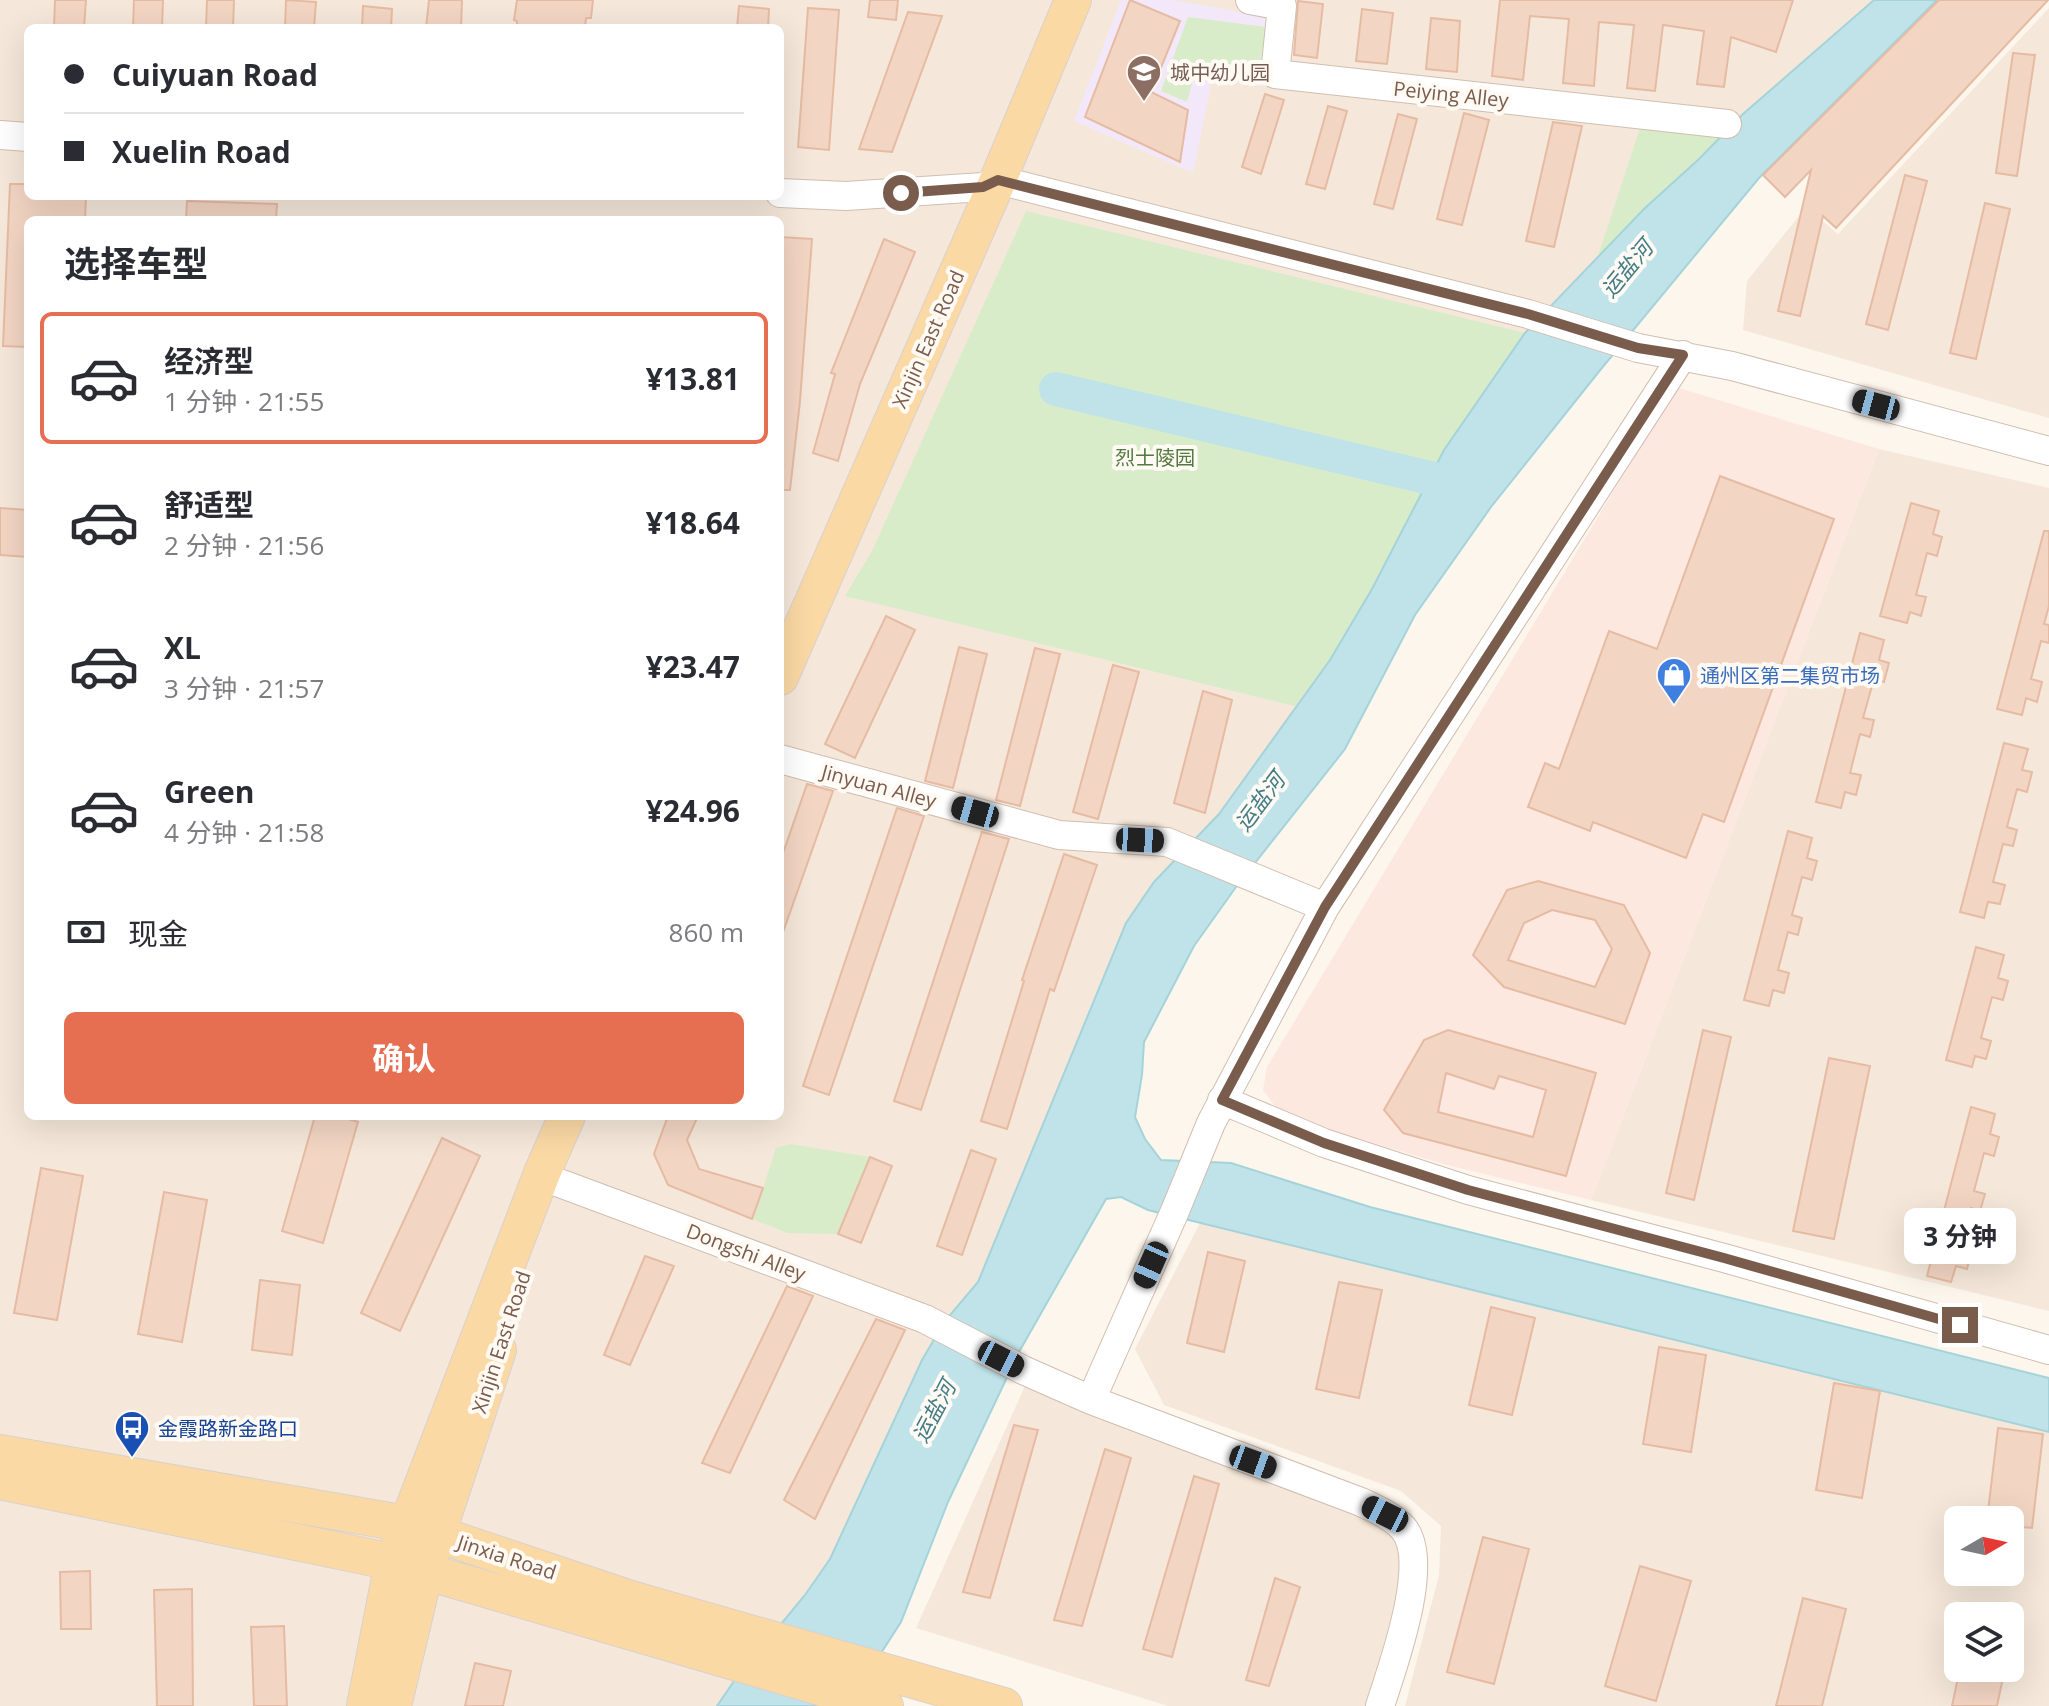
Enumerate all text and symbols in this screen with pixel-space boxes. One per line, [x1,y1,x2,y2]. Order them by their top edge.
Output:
school or university icon: 城中幼儿园 [1125,53,1163,103]
text: Cuiyuan Road [112,54,318,95]
place label: 城中幼儿园 [1170,59,1270,86]
street label: Peiying Alley [1392,75,1511,114]
text: Xuelin Road [112,131,291,172]
route start [883,175,919,211]
water label: 运盐河 [1593,230,1661,303]
text: 选择车型 [64,239,208,288]
street label: Xinjin East Road [886,266,970,412]
text: 经济型 [164,340,254,381]
icon: car [68,342,140,414]
text: ¥13.81 [646,358,740,399]
text: 1 分钟 · 21:55 [164,383,324,419]
car [1850,387,1902,423]
park label: 烈士陵园 [1115,444,1195,471]
text: 舒适型 [164,484,254,525]
icon: car [68,486,140,558]
text: ¥18.64 [646,502,740,543]
text: 2 分钟 · 21:56 [164,527,324,563]
text: XL [164,627,201,668]
icon: car [68,630,140,702]
text: ¥23.47 [646,646,740,687]
shop icon: 通州区第二集贸市场 [1655,656,1693,706]
place label: 通州区第二集贸市场 [1700,662,1880,689]
text: 3 分钟 · 21:57 [164,670,324,706]
street label: Jinyuan Alley [817,757,940,815]
water label: 运盐河 [1227,762,1293,836]
text: Green [164,771,255,812]
icon: car [68,774,140,846]
text: ¥24.96 [646,790,740,831]
car [949,794,1001,830]
text: 4 分钟 · 21:58 [164,814,324,850]
car [1115,827,1165,853]
icon: cash [64,910,108,954]
text: 现金 [128,913,188,954]
text: 860 m [669,914,744,950]
button: 确认 [64,1012,744,1104]
callout: 3 分钟 [1904,1209,2016,1265]
street label: Dongshi Alley [682,1217,810,1287]
text: 3 分钟 [1923,1218,1997,1254]
car [1130,1238,1172,1292]
street label: Xinjin East Road [465,1267,537,1417]
route end [1942,1307,1978,1343]
car [974,1337,1028,1381]
water label: 运盐河 [904,1371,964,1447]
bus stop icon: 金霞路新金路口 [113,1409,151,1459]
place label: 金霞路新金路口 [158,1415,298,1442]
car [1226,1443,1280,1481]
car [1358,1493,1412,1535]
north arrow [1944,1506,2024,1586]
map controls [1944,1506,2024,1682]
street label: Jinxia Road [452,1528,560,1586]
button: layers [1944,1602,2024,1682]

